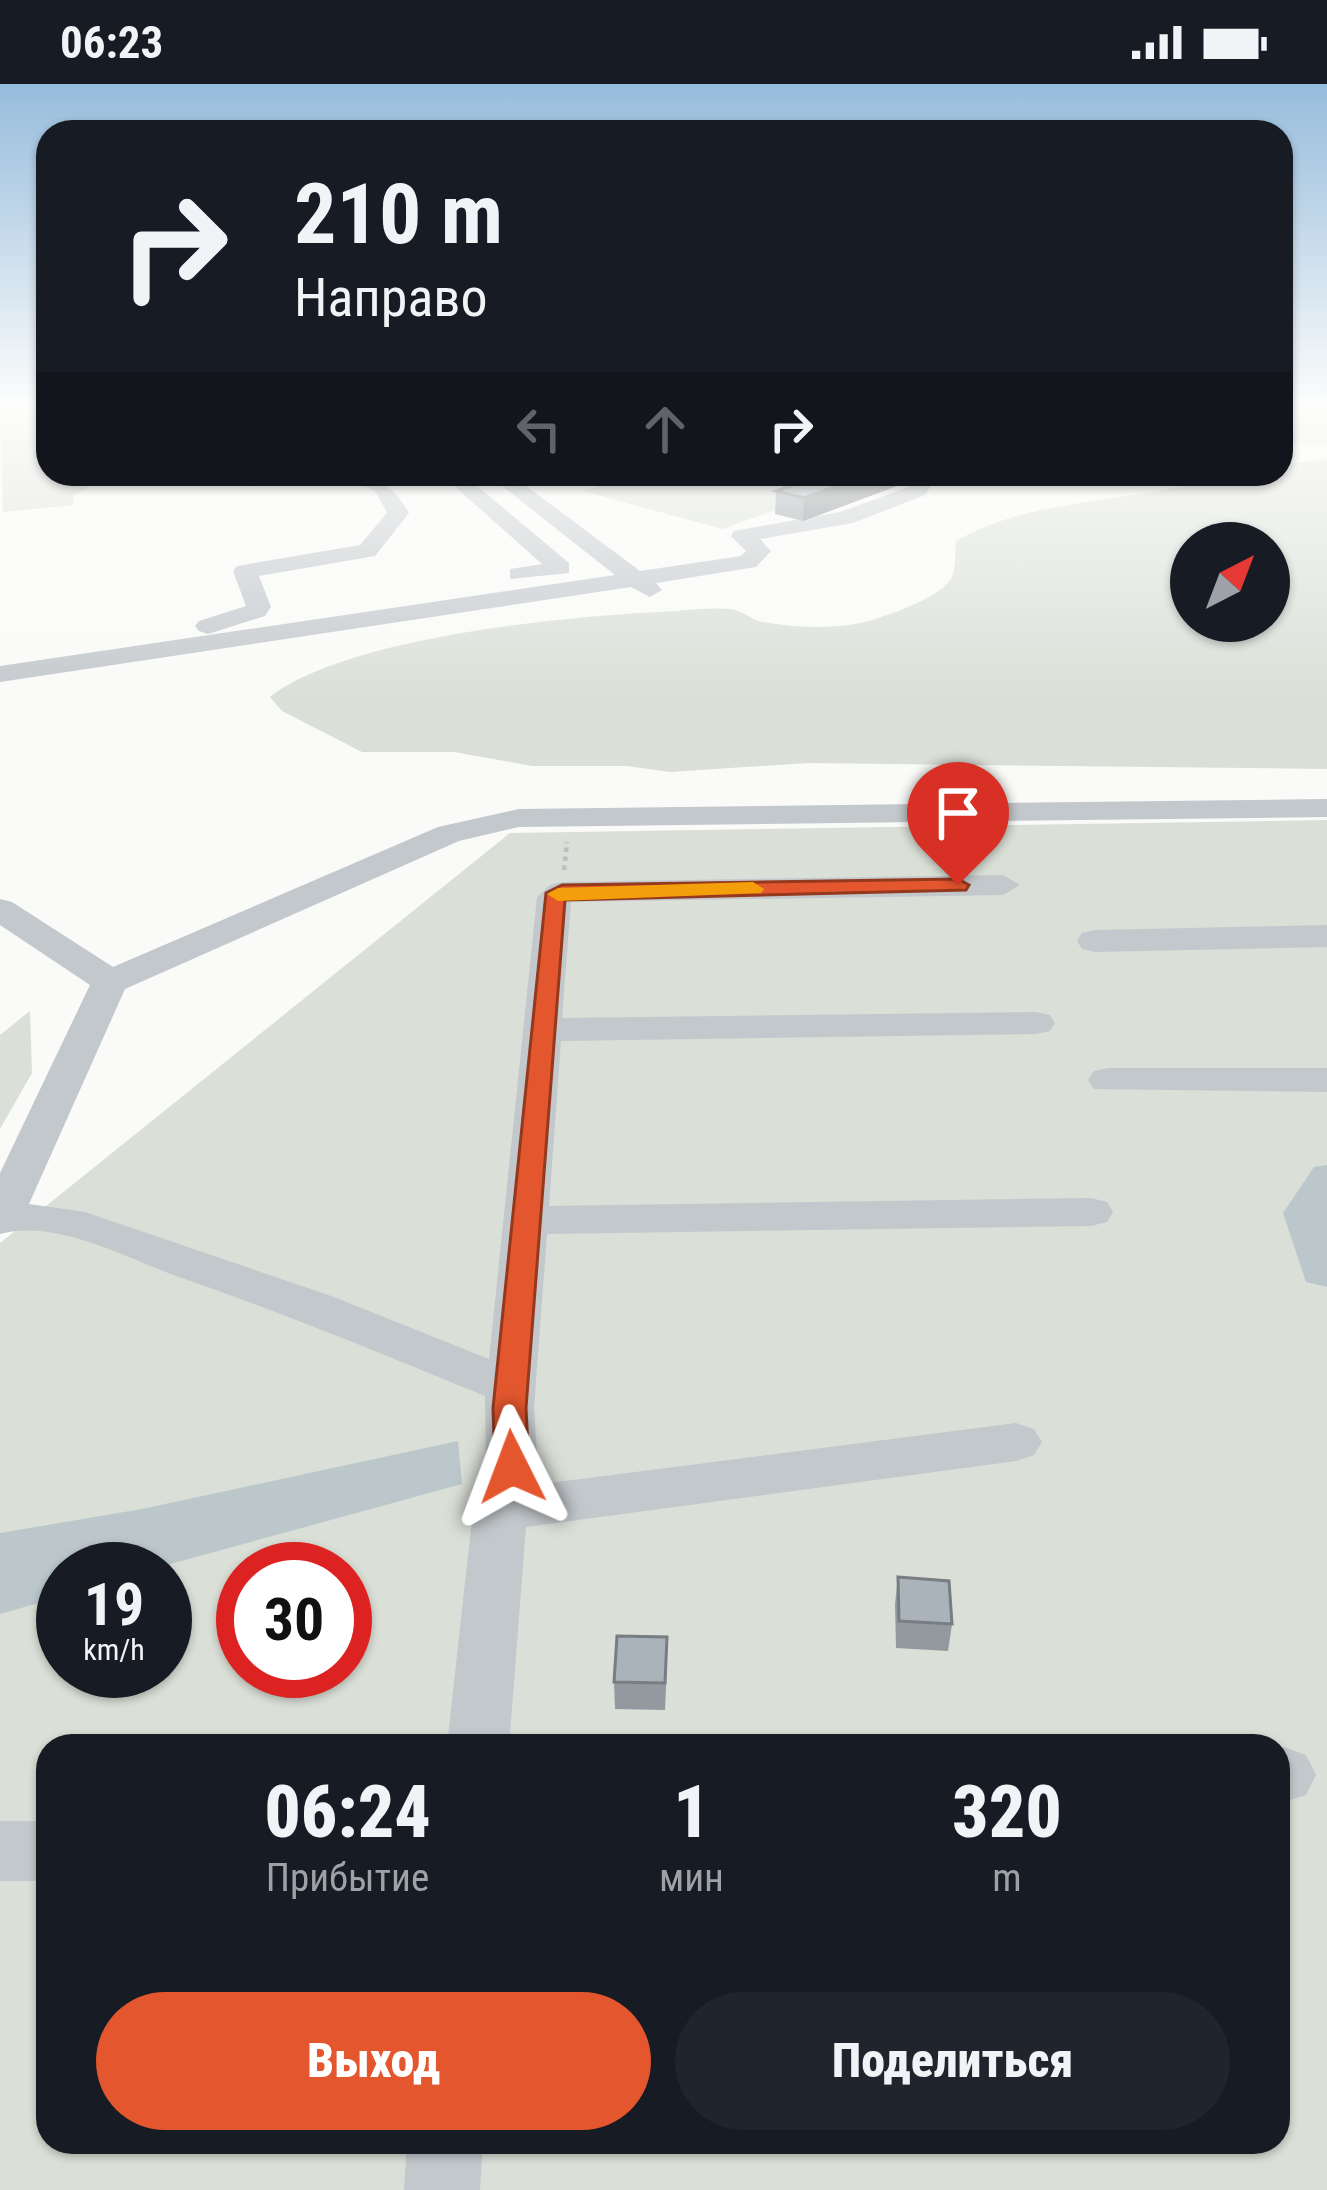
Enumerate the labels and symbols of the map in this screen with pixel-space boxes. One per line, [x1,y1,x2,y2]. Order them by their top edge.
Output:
north arrow [1170,522,1290,642]
pin [907,762,1009,885]
position arrow [449,1404,575,1530]
speed limit sign: 30 [216,1542,372,1698]

